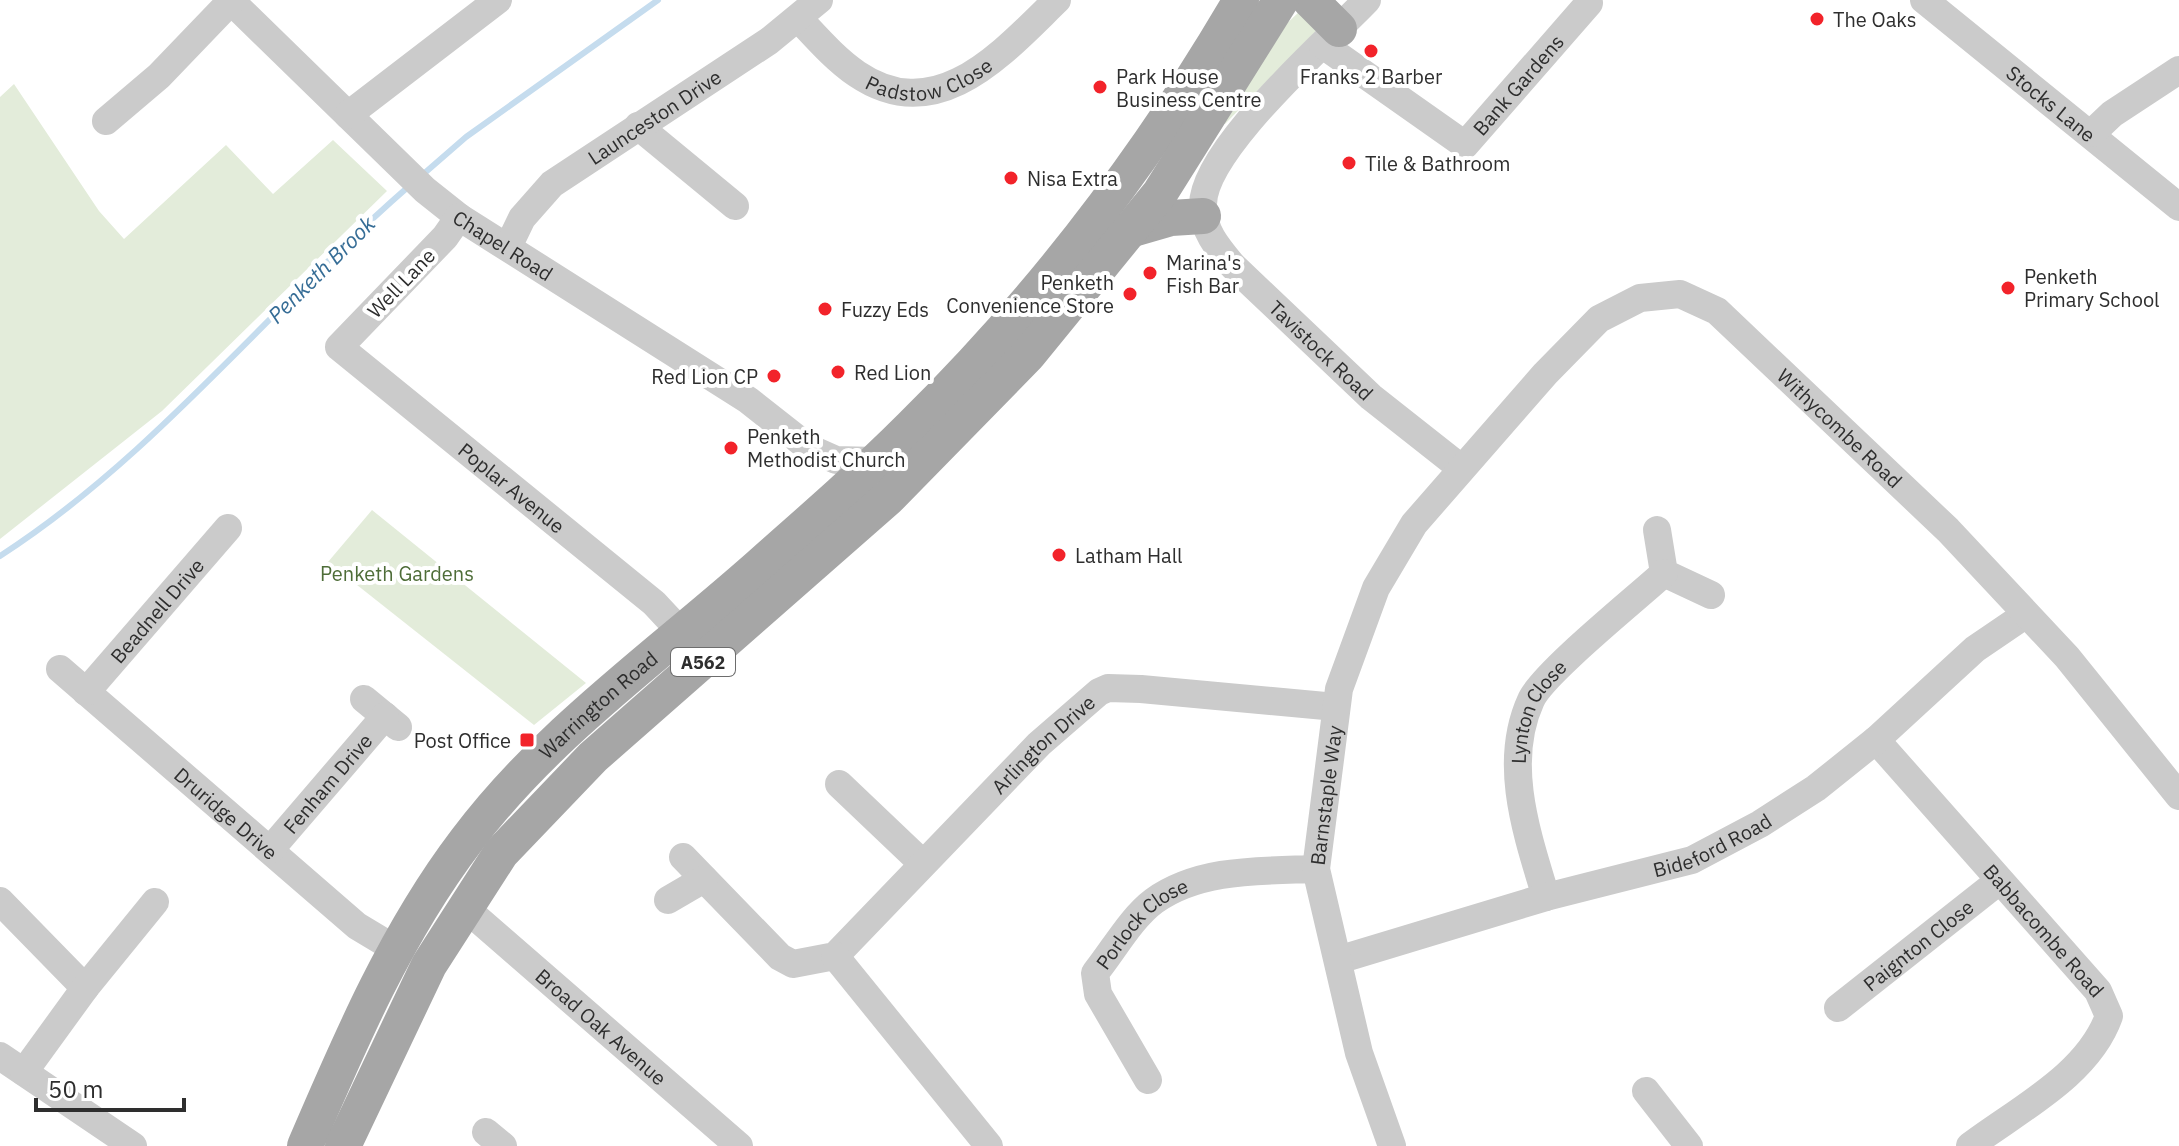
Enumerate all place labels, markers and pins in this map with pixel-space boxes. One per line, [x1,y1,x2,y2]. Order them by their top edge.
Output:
place label: The Oaks [1833,6,1916,33]
marker: The Oaks [1808,10,1826,28]
marker: Franks 2 Barber [1362,42,1380,60]
place label: Park House Business Centre [1116,63,1262,113]
place label: Franks 2 Barber [1300,63,1442,90]
marker: Park House Business Centre [1091,78,1109,96]
place label: Tile & Bathroom [1365,150,1510,177]
marker: Tile & Bathroom [1340,154,1358,172]
place label: Nisa Extra [1027,165,1118,192]
marker: Nisa Extra [1002,169,1020,187]
place label: Marina's Fish Bar [1166,249,1242,299]
place label: Penketh Primary School [2024,263,2160,313]
marker: Marina's Fish Bar [1141,264,1159,282]
place label: Penketh Convenience Store [946,269,1114,319]
marker: Penketh Primary School [1999,279,2017,297]
marker: Penketh Convenience Store [1121,285,1139,303]
place label: Fuzzy Eds [841,296,929,323]
marker: Fuzzy Eds [816,300,834,318]
place label: Red Lion [854,359,931,386]
place label: Red Lion CP [651,363,758,390]
marker: Red Lion [829,363,847,381]
marker: Red Lion CP [765,367,783,385]
place label: Penketh Methodist Church [747,423,906,473]
marker: Penketh Methodist Church [722,439,740,457]
place label: Latham Hall [1075,542,1183,569]
marker: Latham Hall [1050,546,1068,564]
place label: Post Office [414,727,511,754]
marker: Post Office [518,731,536,749]

